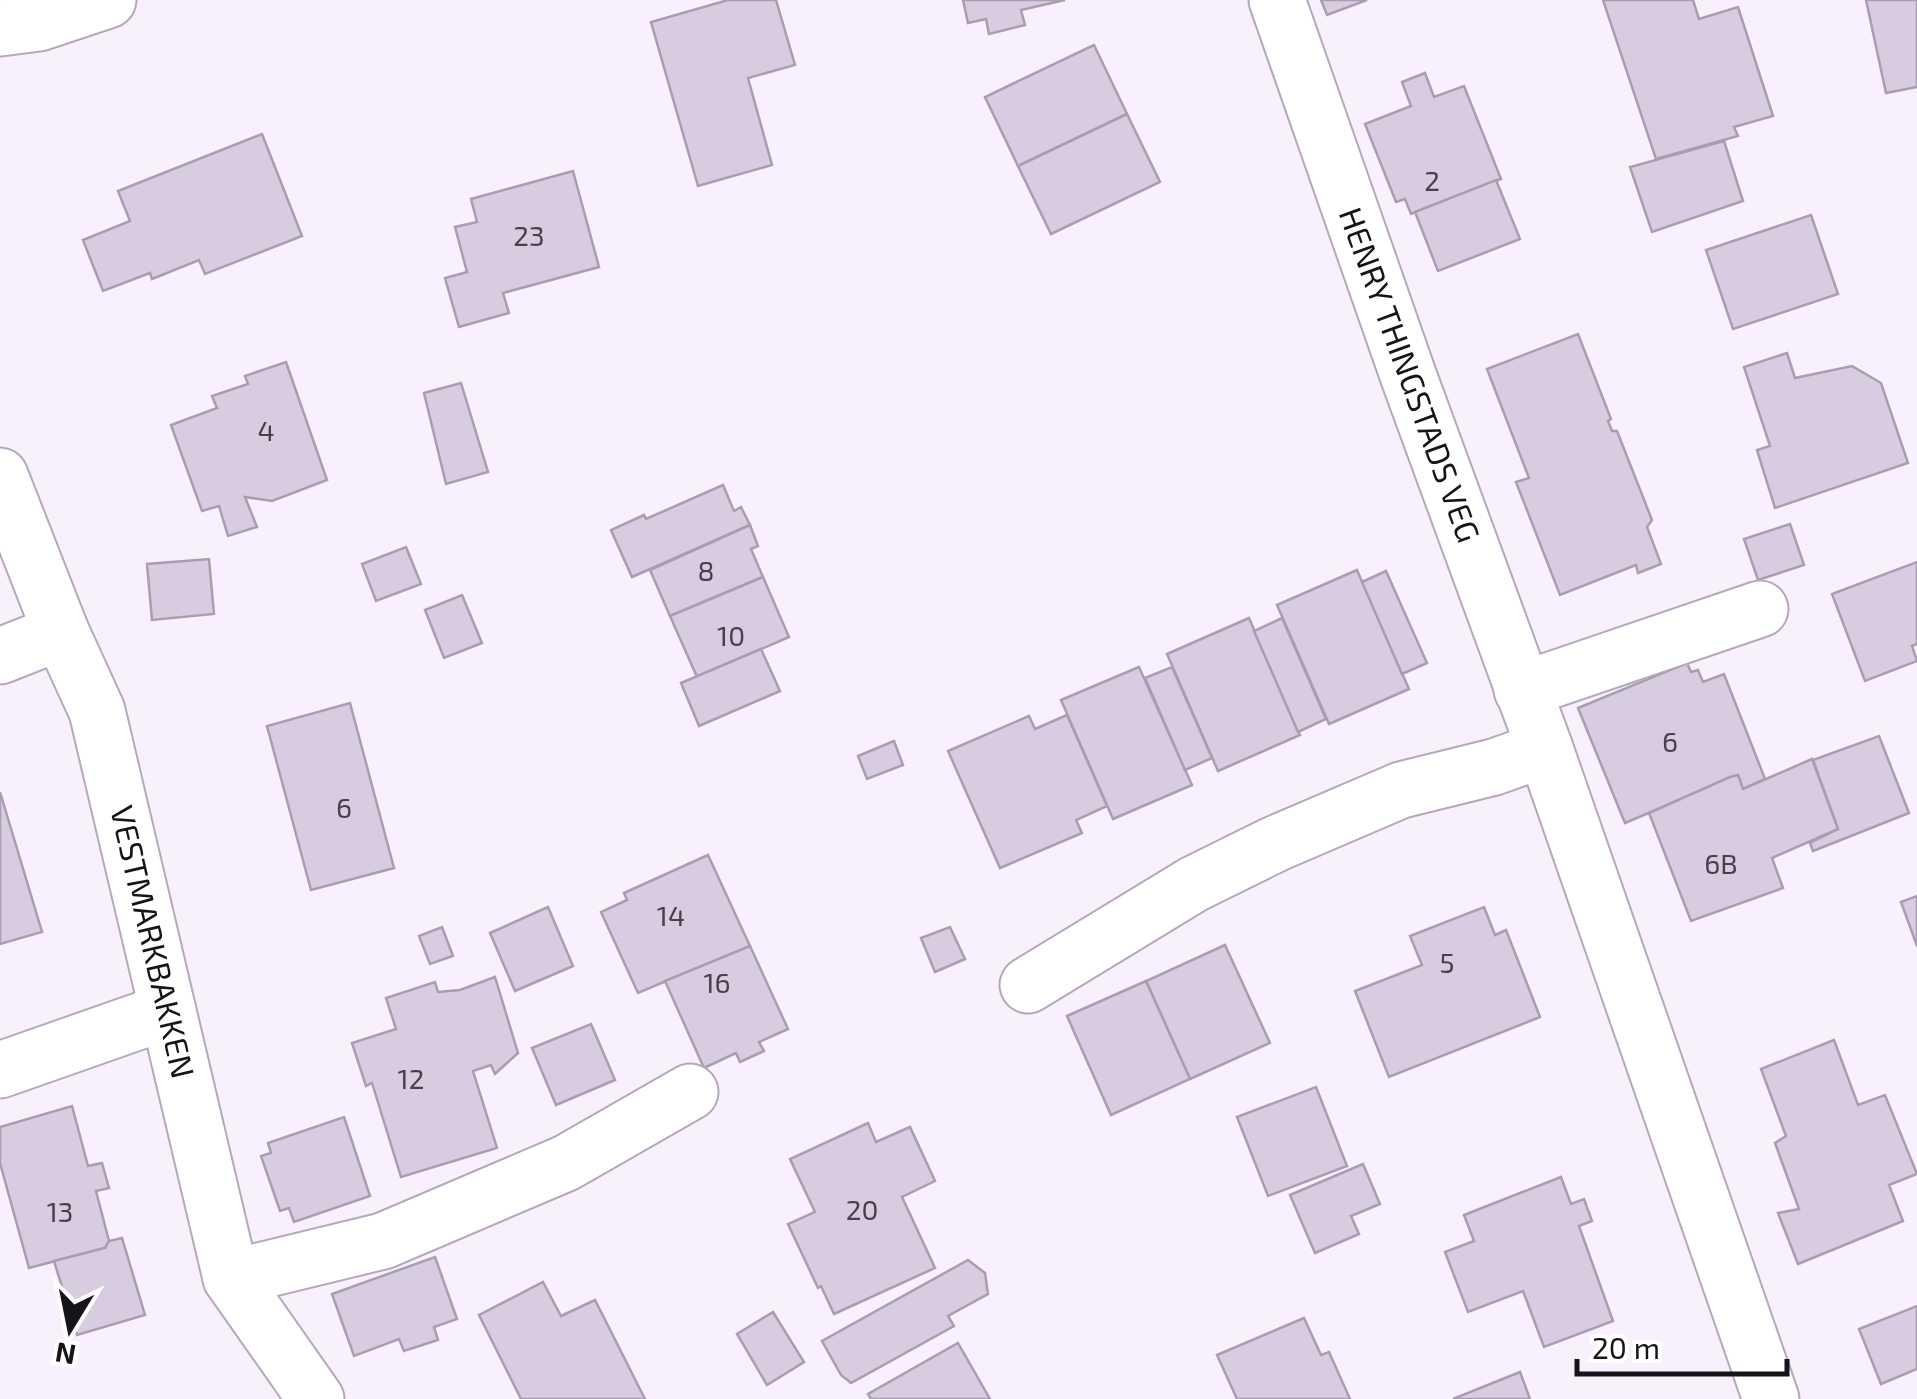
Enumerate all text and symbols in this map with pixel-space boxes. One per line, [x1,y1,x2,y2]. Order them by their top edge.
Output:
house number: 2 [1424,163,1440,197]
street label: HENRY THINGSTADS VEG [1333,202,1489,547]
house number: 23 [513,218,545,252]
house number: 4 [257,413,275,447]
house number: 8 [698,553,715,587]
house number: 10 [717,618,745,652]
house number: 6 [1662,724,1678,758]
house number: 6 [336,790,352,824]
street label: VESTMARKBAKKEN [104,802,204,1081]
house number: 6B [1704,846,1738,880]
house number: 14 [657,898,685,932]
house number: 5 [1439,945,1455,979]
house number: 16 [703,965,731,999]
house number: 12 [398,1061,424,1095]
house number: 20 [846,1192,878,1226]
house number: 13 [47,1194,73,1228]
north arrow [20,1279,120,1379]
scale bar [1577,1314,1787,1376]
text: 20 m [1592,1329,1660,1365]
text: N [53,1336,78,1373]

